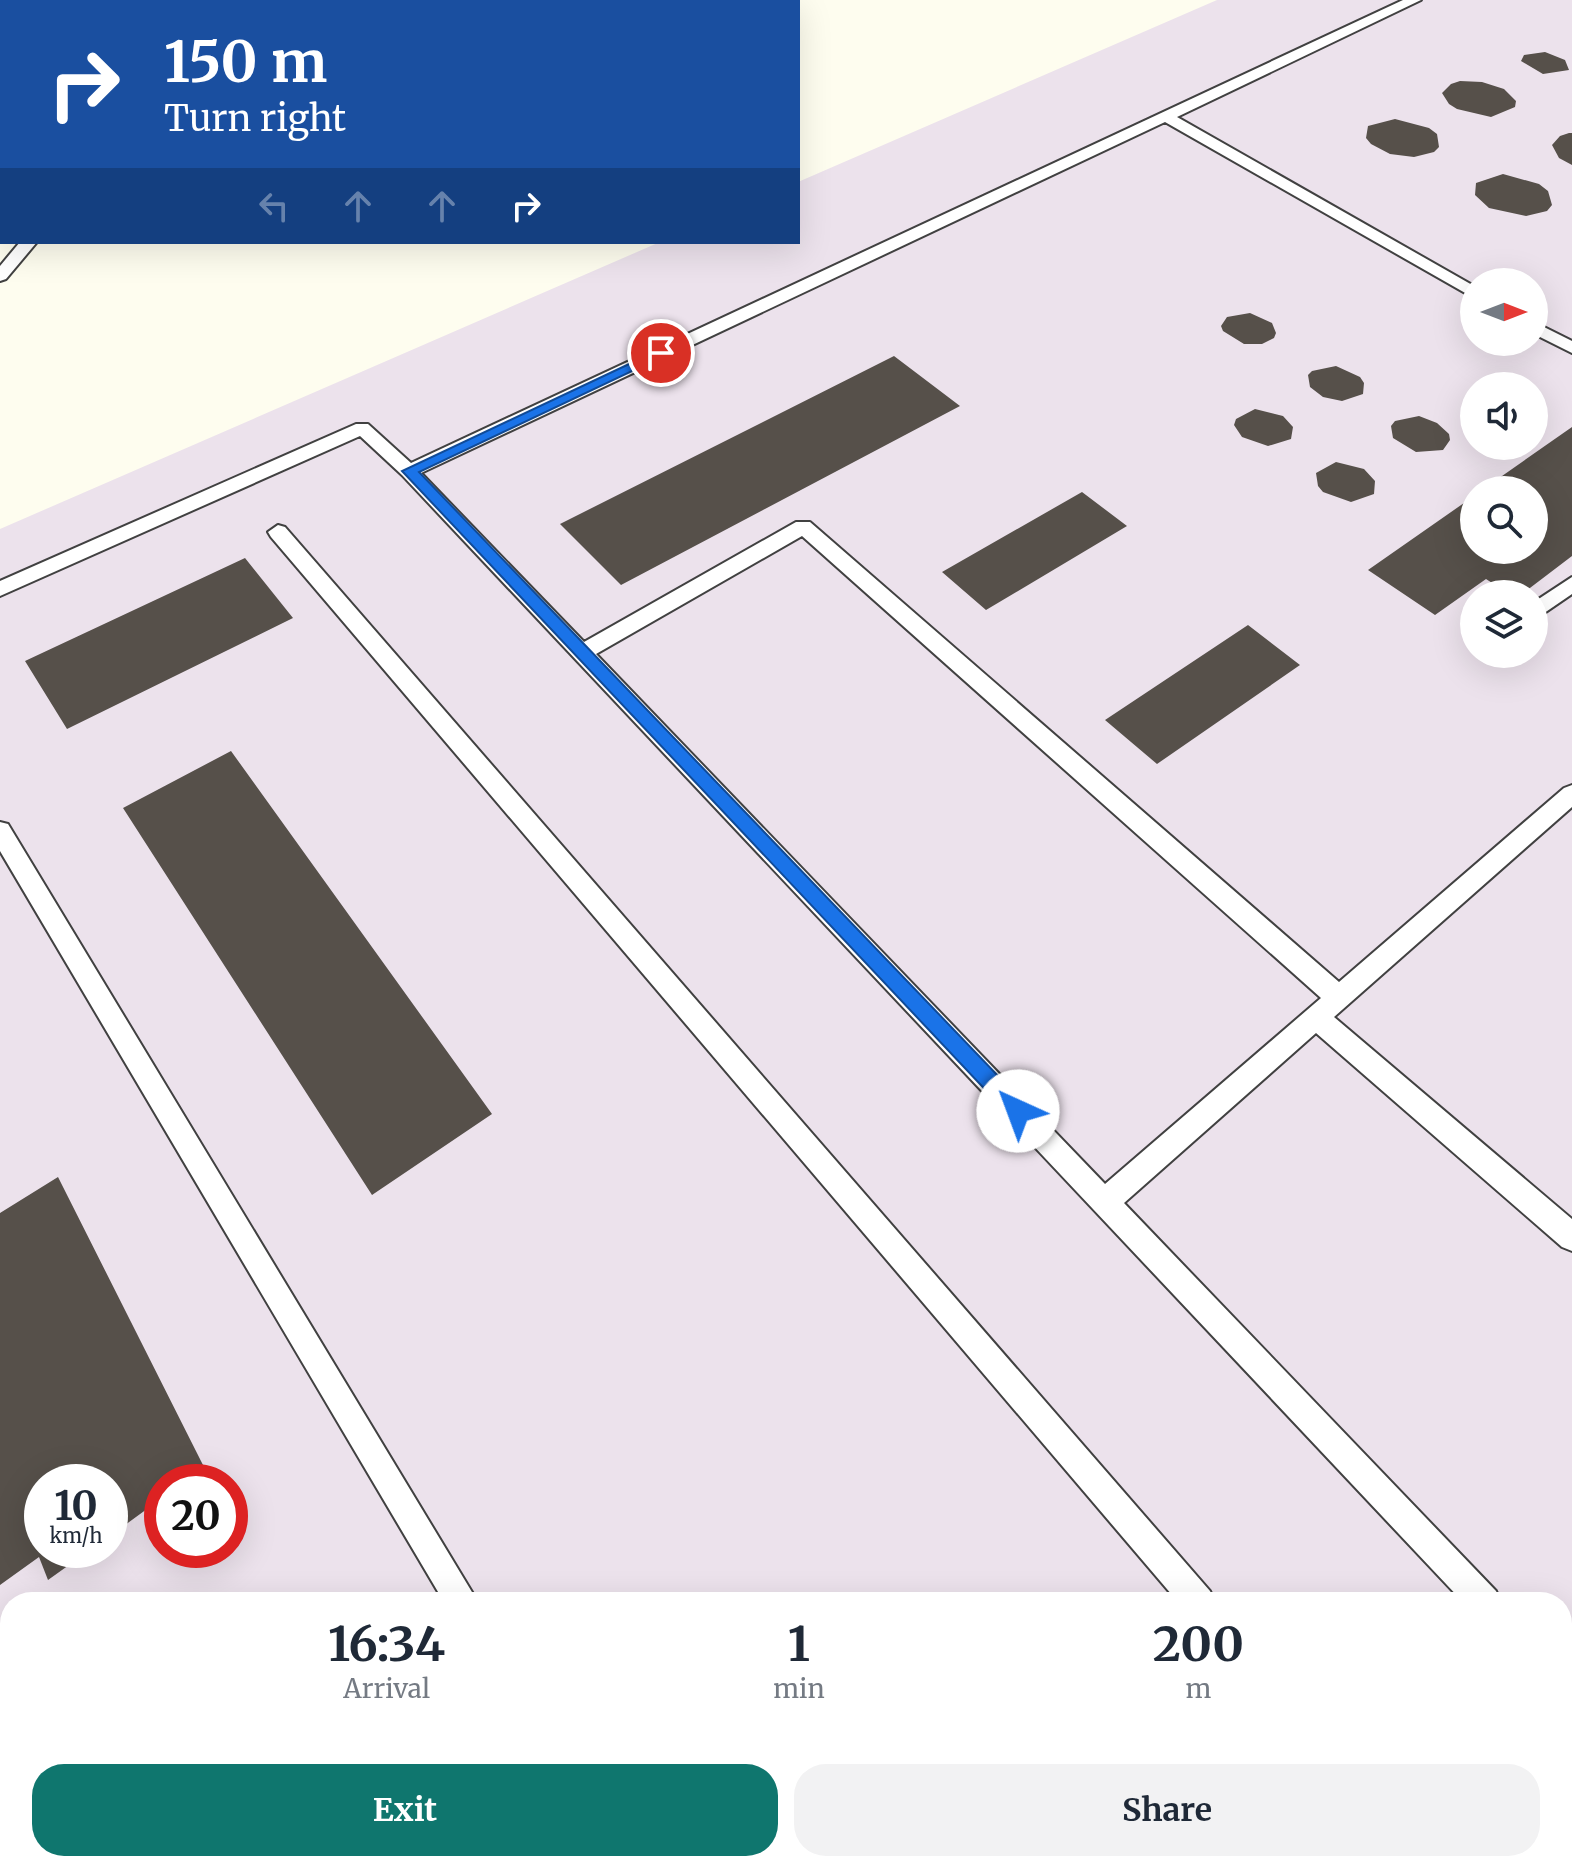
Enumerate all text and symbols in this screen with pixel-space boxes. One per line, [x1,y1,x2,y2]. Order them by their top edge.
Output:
text: 150 m [164,27,327,97]
icon: right [32,32,136,136]
text: Turn right [164,96,346,141]
icon: left [252,184,296,228]
icon: ahead [336,184,380,228]
icon: ahead [420,184,464,228]
icon: right [504,184,548,228]
north arrow [1460,268,1548,356]
map controls [1460,268,1548,668]
pin [627,319,695,387]
icon: arrive [639,331,683,375]
button: sound [1460,372,1548,460]
button: search [1460,476,1548,564]
button: layers [1460,580,1548,668]
position arrow [976,1069,1060,1153]
speed limit sign: 20 [144,1464,248,1568]
text: 10 [54,1481,98,1531]
text: km/h [50,1523,102,1548]
text: 16:34 [328,1614,445,1674]
text: 1 [788,1614,810,1674]
text: 200 [1153,1614,1244,1674]
text: Arrival [343,1672,430,1705]
text: min [773,1672,825,1705]
text: m [1185,1672,1211,1705]
button: Exit [32,1764,778,1856]
button: Share [794,1764,1540,1856]

